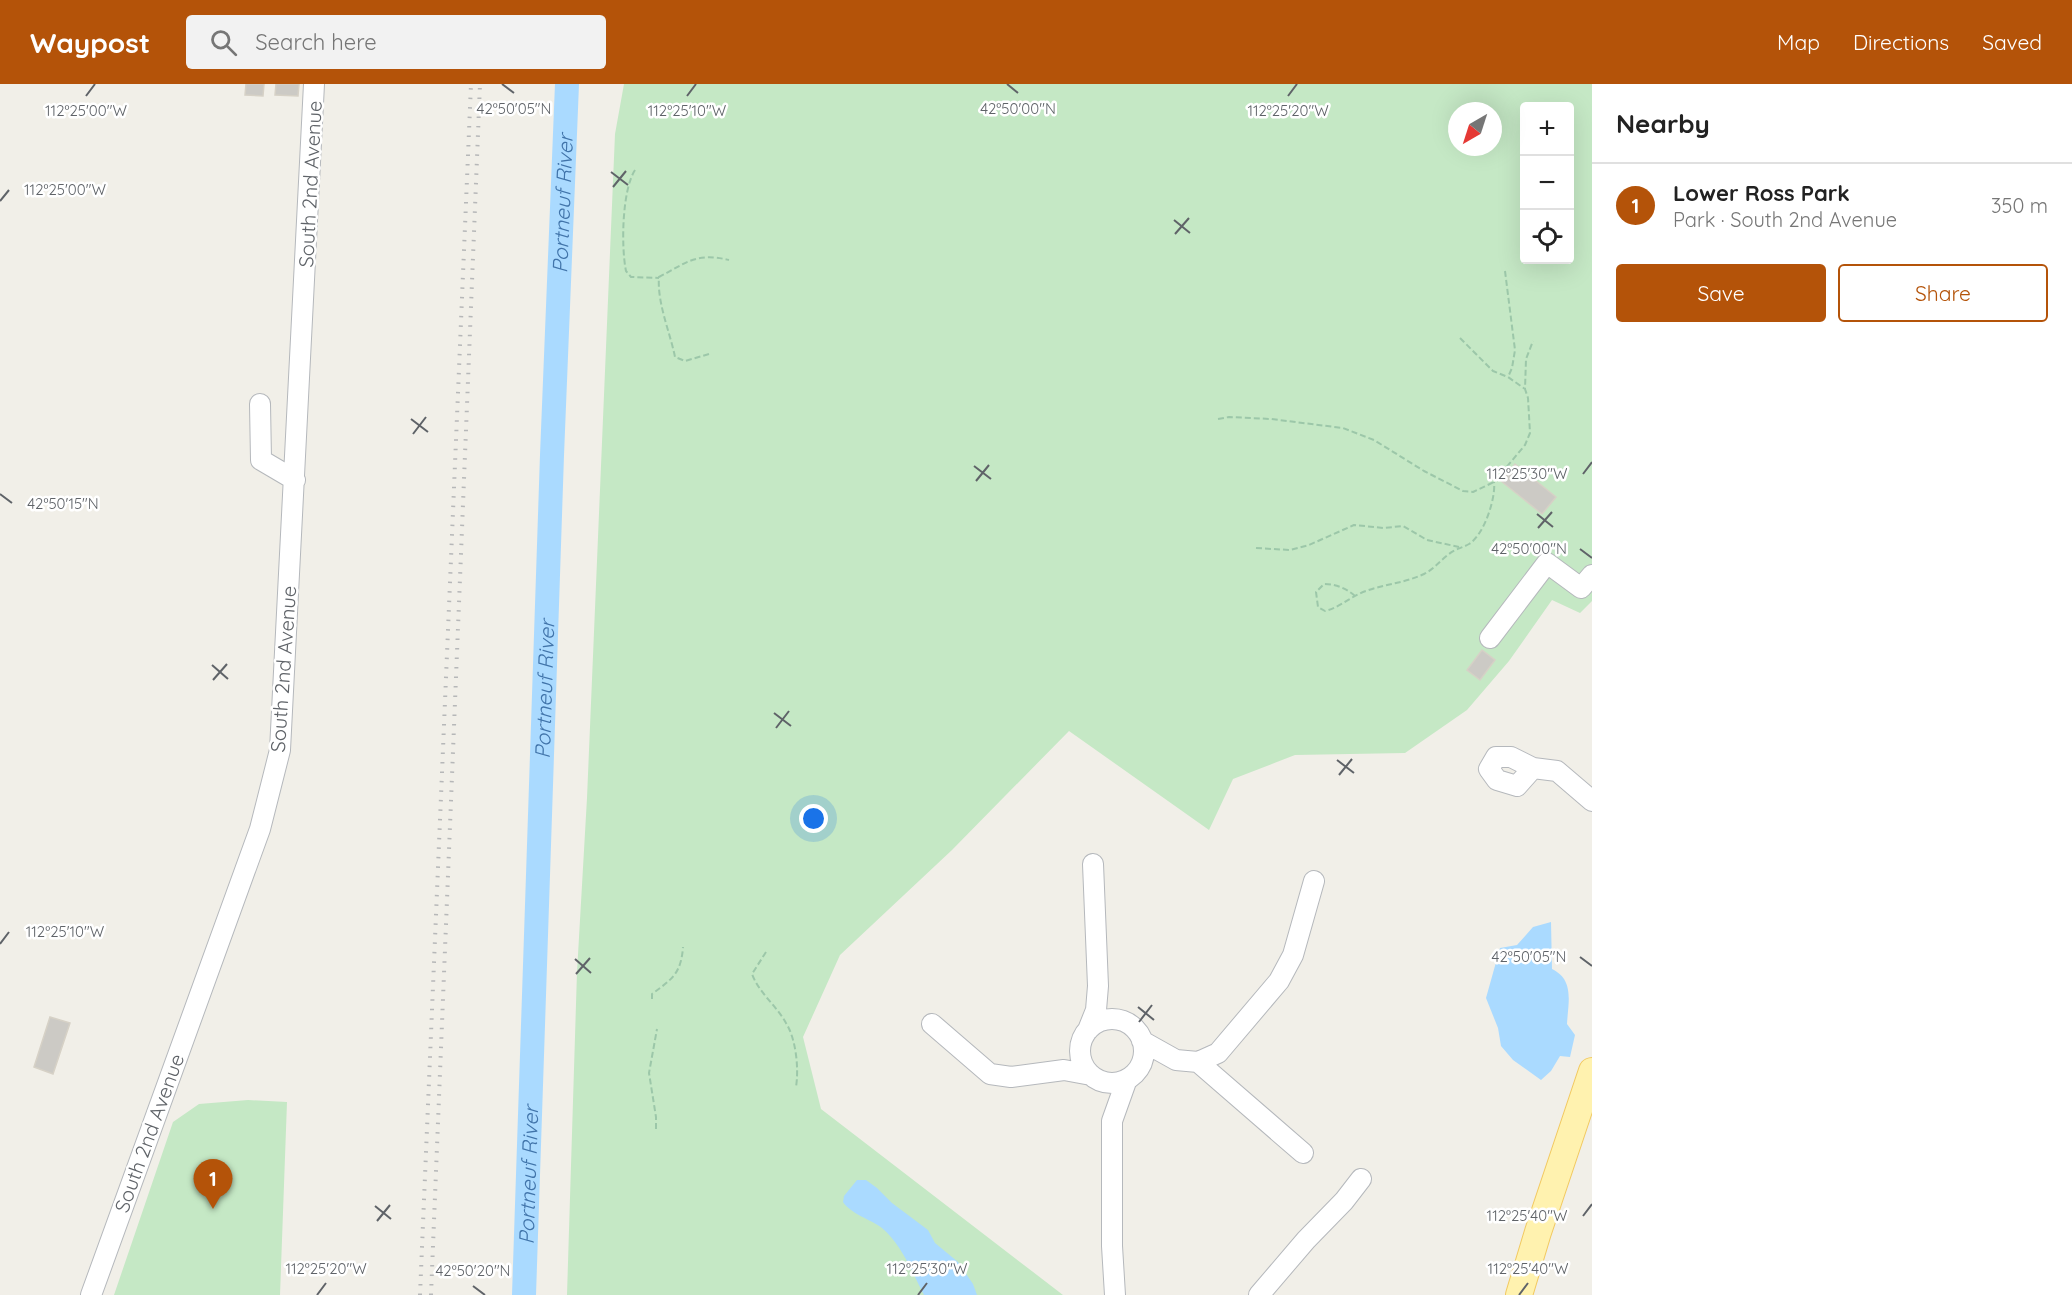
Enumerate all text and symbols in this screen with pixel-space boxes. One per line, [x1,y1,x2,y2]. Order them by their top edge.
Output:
search box [186,15,606,69]
text: Waypost [30,25,150,60]
icon: search [207,26,240,59]
text: Search here [255,28,377,56]
text: Map [1777,29,1820,55]
text: Directions [1853,29,1949,55]
text: Saved [1982,29,2042,55]
text: 42°50'05"N [477,99,551,118]
text: 42°50'00"N [980,99,1056,118]
street label: South 2nd Avenue [293,100,327,268]
text: 112°25'00"W [45,101,127,120]
text: 112°25'10"W [648,101,727,120]
text: 112°25'20"W [1247,101,1329,120]
north arrow [1448,102,1502,156]
map controls [1520,102,1574,264]
button: + [1520,102,1574,156]
text: Nearby [1616,107,1710,140]
water label: Portneuf River [546,131,578,274]
button: − [1520,156,1574,210]
text: Lower Ross Park [1673,179,1850,207]
text: 112°25'00"W [24,180,106,199]
text: 1 [1632,193,1639,218]
text: 350 m [1991,193,2048,218]
text: Park · South 2nd Avenue [1673,207,1897,232]
button: locate [1520,210,1574,264]
button: Save [1616,264,1826,322]
button: Share [1838,264,2048,322]
text: 112°25'30"W [1487,464,1568,483]
text: 42°50'15"N [27,494,99,513]
text: 42°50'00"N [1491,539,1567,558]
street label: South 2nd Avenue [265,585,301,753]
water label: Portneuf River [529,617,560,759]
your location [799,804,828,833]
text: 112°25'10"W [26,922,105,941]
text: 42°50'05"N [1492,947,1566,966]
street label: South 2nd Avenue [109,1050,189,1216]
water label: Portneuf River [513,1102,543,1245]
pin: 1 [194,1160,232,1209]
text: 112°25'40"W [1487,1206,1568,1225]
text: 112°25'20"W [285,1259,367,1278]
text: 112°25'30"W [887,1259,968,1278]
text: 112°25'40"W [1488,1259,1569,1278]
text: 42°50'20"N [435,1261,511,1280]

